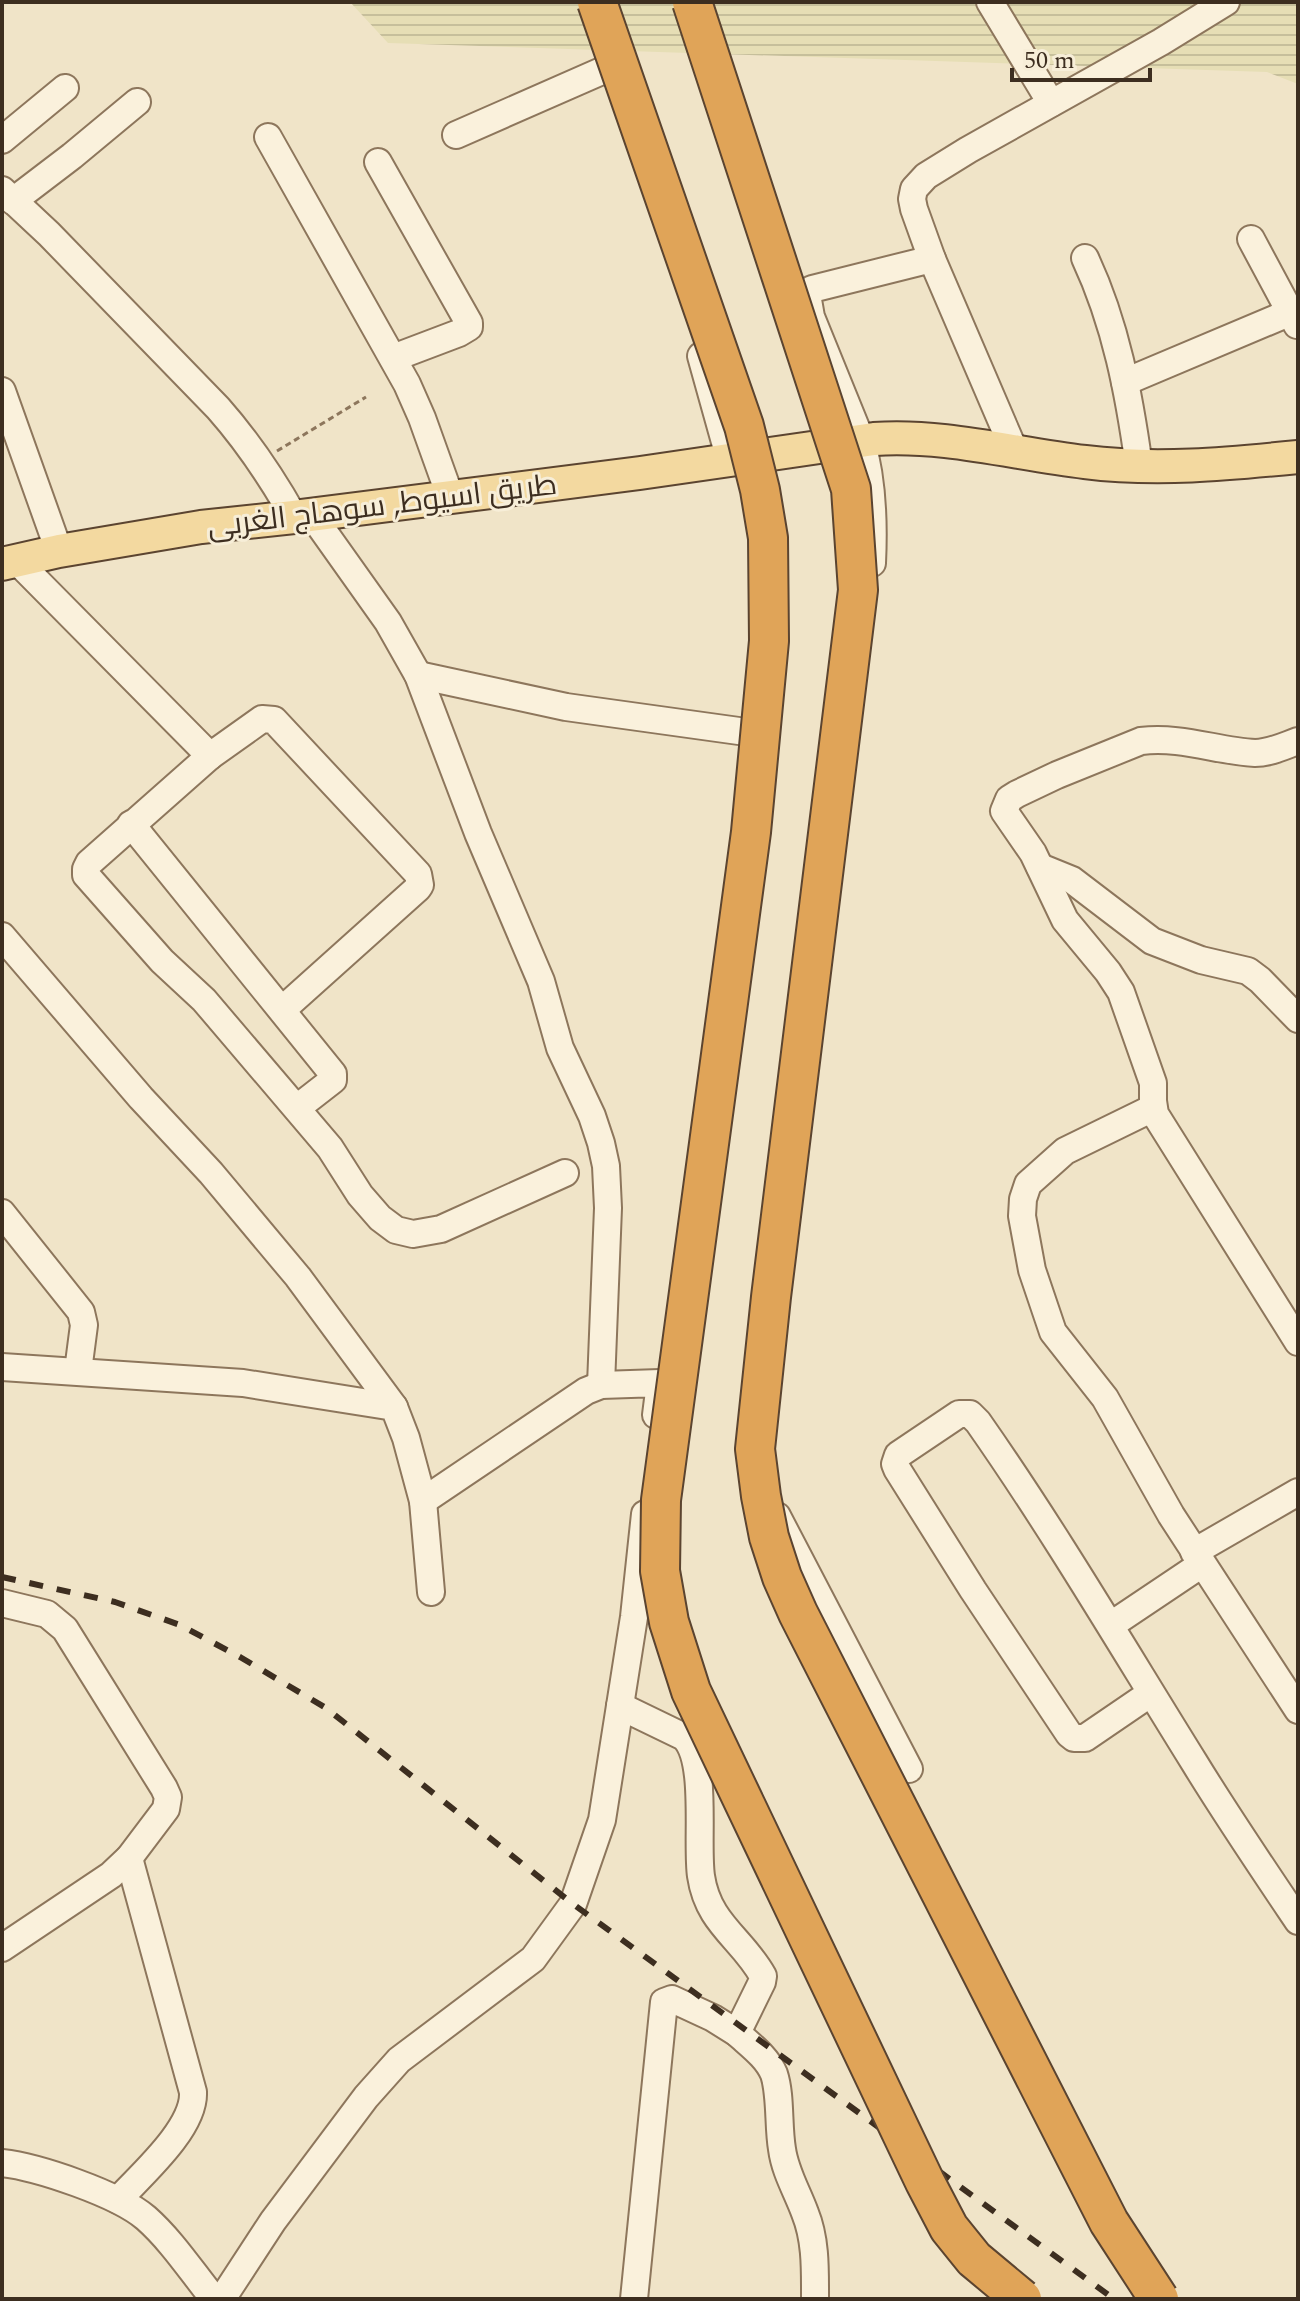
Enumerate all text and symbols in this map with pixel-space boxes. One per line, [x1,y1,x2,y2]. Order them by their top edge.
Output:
scale bar [1012,32,1150,82]
text: 50 m [1024,43,1075,79]
street label: طريق اسيوط, سوهاج الغربى [205,462,559,550]

